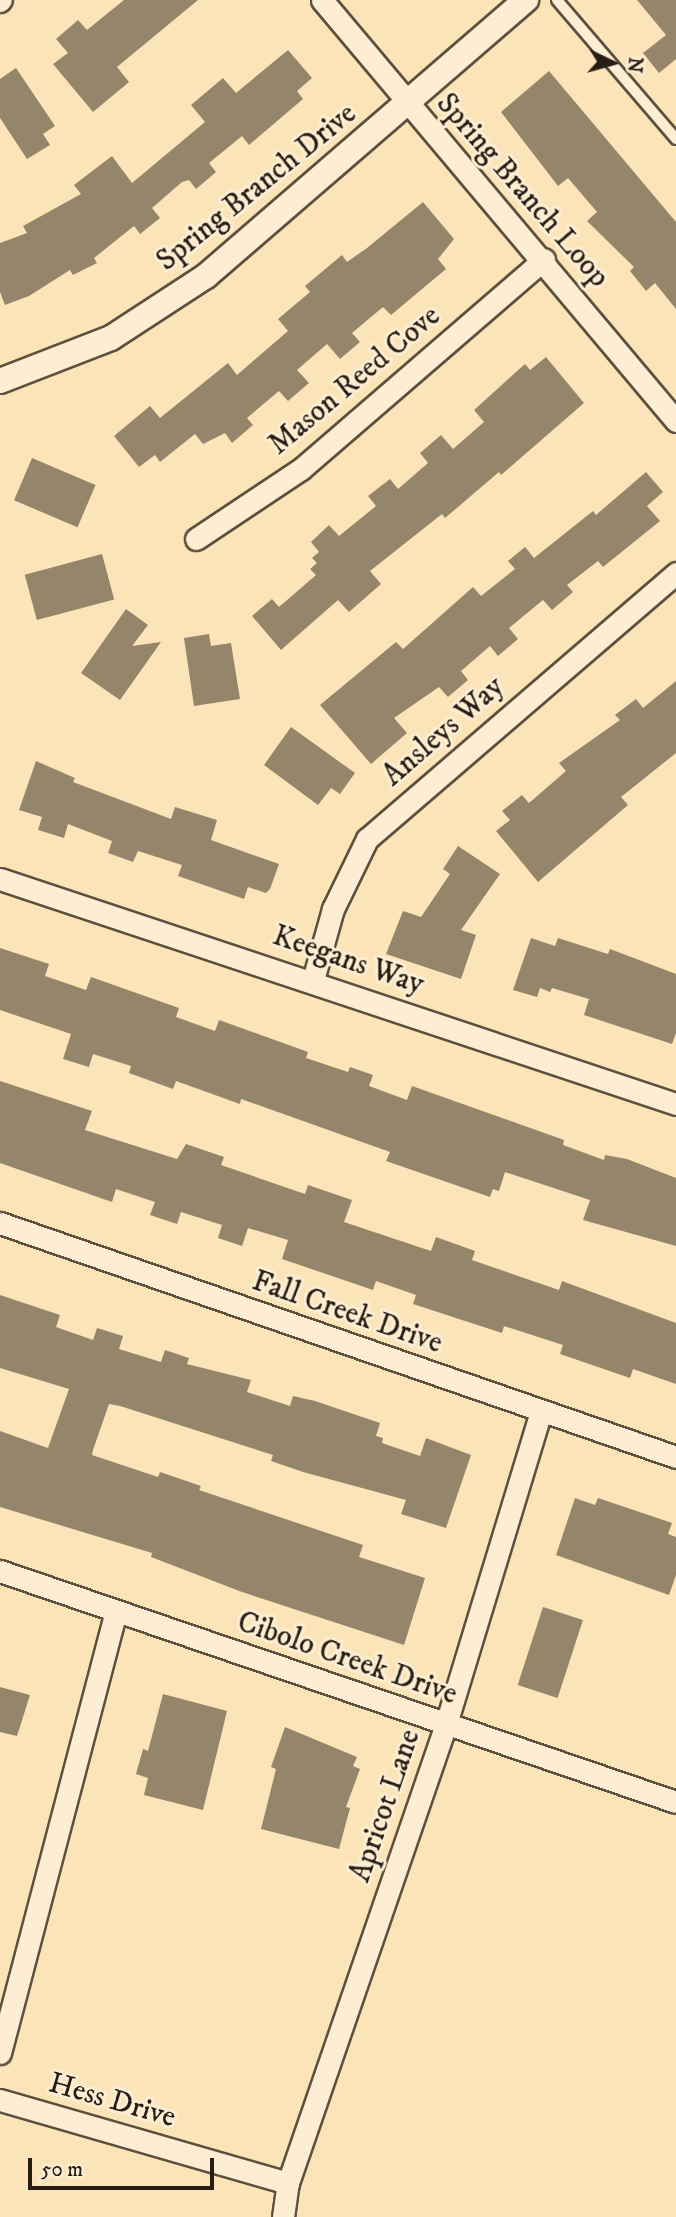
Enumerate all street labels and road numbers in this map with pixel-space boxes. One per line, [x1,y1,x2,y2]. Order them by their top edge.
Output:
street label: Spring Branch Loop [428,87,616,295]
street label: Spring Branch Drive [150,96,364,280]
street label: Mason Reed Cove [262,299,448,463]
street label: Ansleys Way [376,669,512,795]
street label: Keegans Way [268,918,428,1004]
street label: Fall Creek Drive [247,1264,447,1362]
street label: Cibolo Creek Drive [232,1605,462,1713]
street label: Apricot Lane [343,1725,429,1887]
street label: Hess Drive [44,2066,180,2136]

